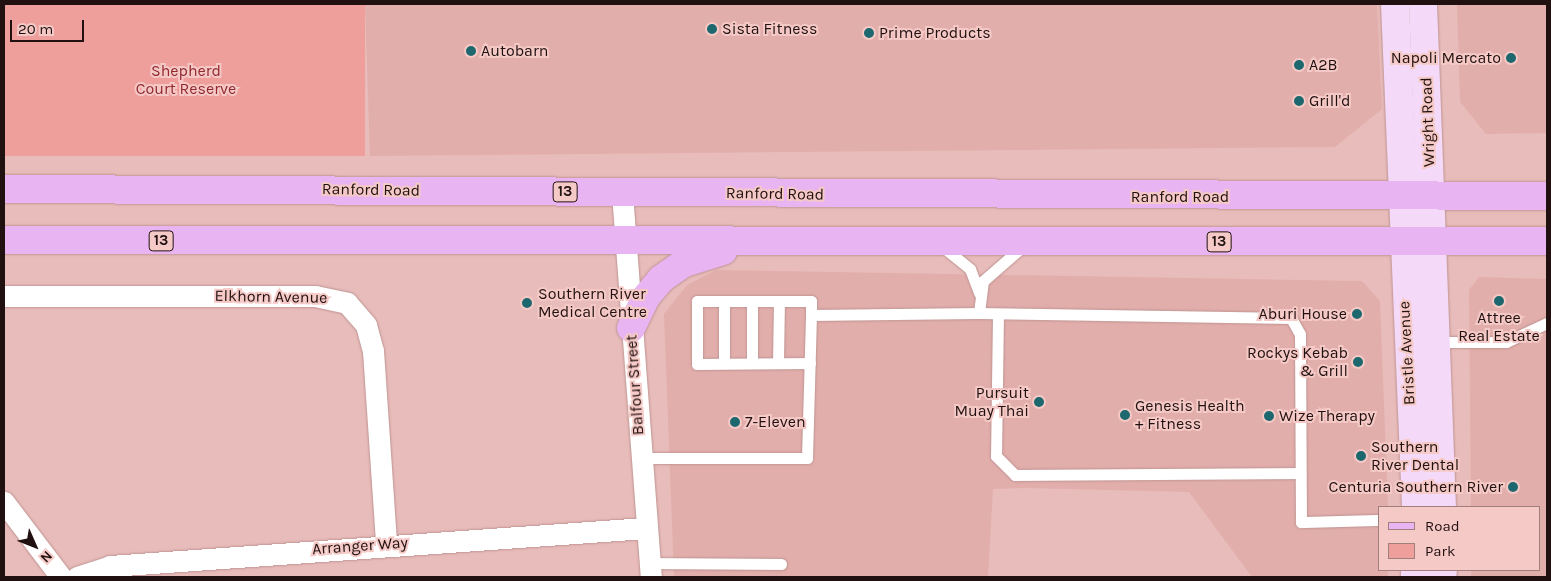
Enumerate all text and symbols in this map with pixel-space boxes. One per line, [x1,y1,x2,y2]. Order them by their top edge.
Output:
scale bar [12,10,86,42]
place label: Sista Fitness [722,19,817,39]
text: 20 m [18,20,53,38]
marker: Sista Fitness [706,23,718,35]
place label: Prime Products [879,23,991,43]
marker: Prime Products [863,27,875,39]
place label: Autobarn [481,41,548,61]
marker: Autobarn [465,45,477,57]
place label: Napoli Mercato [1391,48,1501,68]
marker: Napoli Mercato [1505,52,1517,64]
place label: A2B [1309,55,1337,75]
marker: A2B [1293,59,1305,71]
park label: Shepherd Court Reserve [136,61,236,99]
street label: Wright Road [1417,77,1439,167]
place label: Grill'd [1309,91,1350,111]
marker: Grill'd [1293,95,1305,107]
street label: Ranford Road [322,180,420,200]
road number: 13 [552,180,578,204]
street label: Ranford Road [726,184,824,204]
street label: Ranford Road [1131,187,1229,207]
road number: 13 [148,228,174,254]
road number: 13 [1206,230,1232,254]
place label: Southern River Medical Centre [538,284,647,322]
street label: Elkhorn Avenue [214,286,328,308]
marker: Attree Real Estate [1493,295,1505,307]
marker: Southern River Medical Centre [520,296,534,310]
street label: Bristle Avenue [1395,301,1419,405]
place label: Aburi House [1259,304,1347,324]
marker: Aburi House [1351,308,1363,320]
place label: Attree Real Estate [1458,308,1540,346]
street label: Balfour Street [622,334,648,436]
place label: Rockys Kebab & Grill [1247,343,1348,381]
marker: Rockys Kebab & Grill [1352,356,1364,368]
place label: Pursuit Muay Thai [954,383,1029,421]
marker: Pursuit Muay Thai [1033,396,1045,408]
place label: Genesis Health + Fitness [1135,396,1245,434]
place label: Wize Therapy [1279,406,1375,426]
marker: Genesis Health + Fitness [1119,409,1131,421]
marker: Wize Therapy [1263,410,1275,422]
place label: 7-Eleven [745,412,806,432]
marker: 7-Eleven [729,416,741,428]
place label: Southern River Dental [1371,437,1459,475]
marker: Southern River Dental [1355,450,1367,462]
place label: Centuria Southern River [1329,477,1503,497]
marker: Centuria Southern River [1507,481,1519,493]
legend [1378,506,1541,571]
text: Road [1425,517,1460,535]
north arrow [10,521,60,571]
street label: Arranger Way [311,533,409,559]
text: Park [1425,542,1455,560]
text: N [37,547,56,566]

